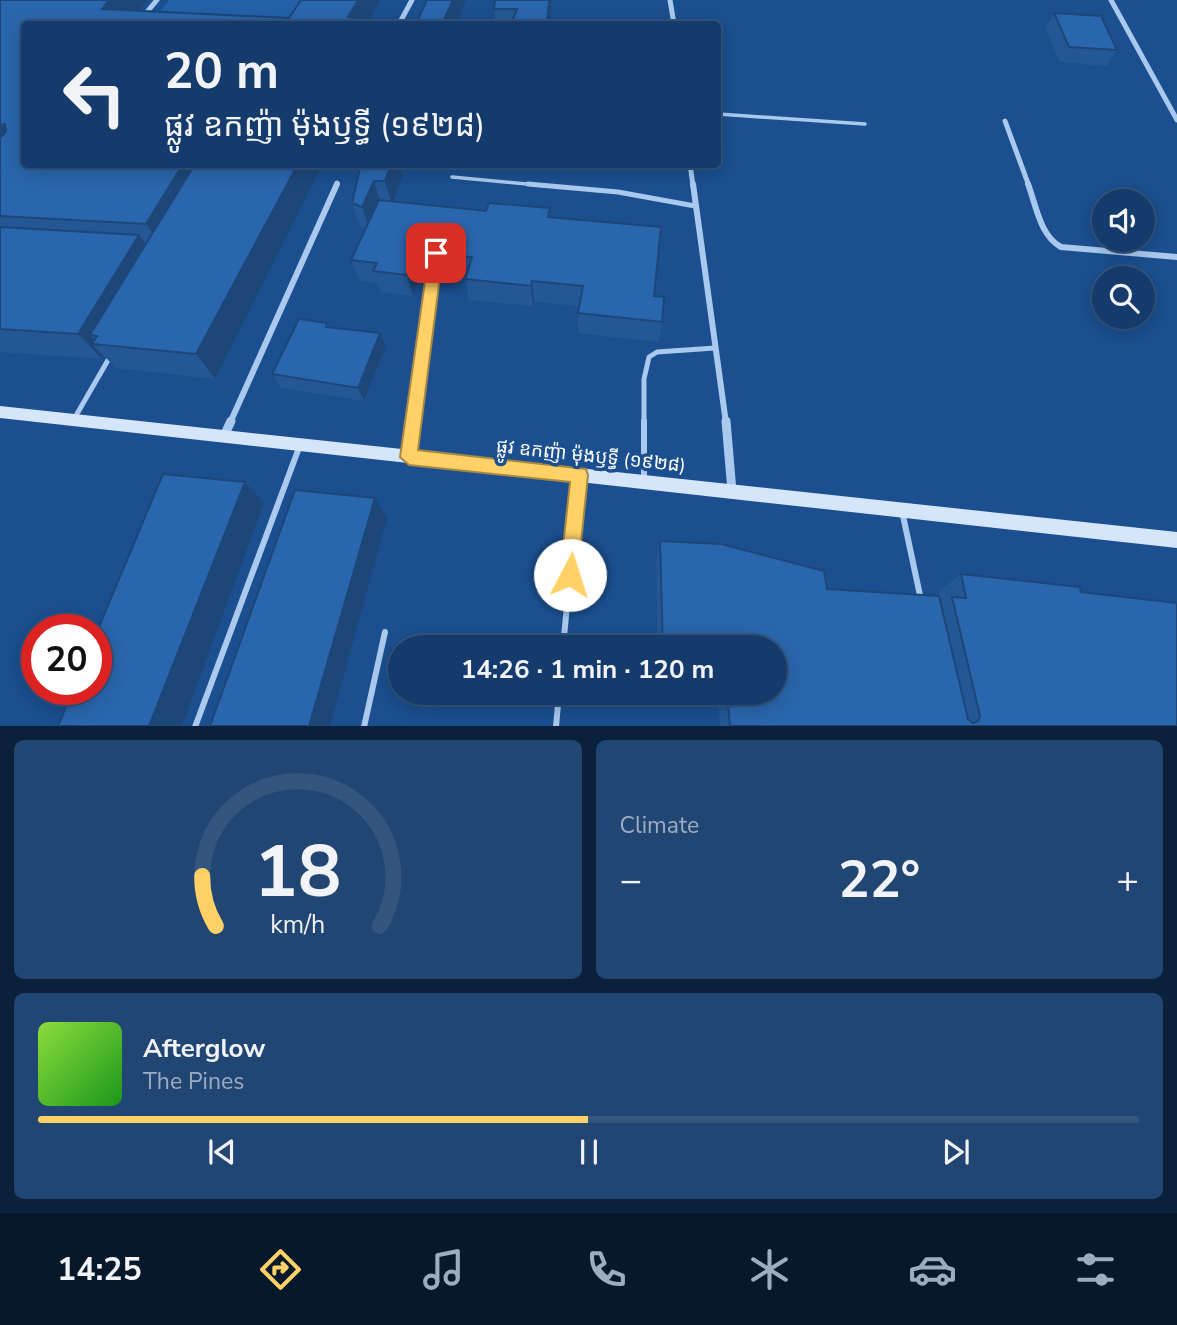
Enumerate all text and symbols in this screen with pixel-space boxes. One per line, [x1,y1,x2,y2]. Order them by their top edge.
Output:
text: 20 m [164,38,279,105]
icon: left [49,49,140,140]
text: ផ្លូវ ឧកញ៉ា ម៉ុងឫទ្ធី (១៩២៨) [164,104,485,147]
map controls [1092,189,1155,329]
button: sound [1092,189,1155,252]
pin [406,223,466,283]
icon: arrive [417,234,455,272]
button: search [1092,266,1155,329]
street label: ផ្លូវ ឧកញ៉ា ម៉ុងឫទ្ធី (១៩២៨) [494,433,687,482]
position arrow [533,538,607,612]
speed limit sign: 20 [21,614,112,705]
text: 14:26 · 1 min · 120 m [461,652,714,687]
text: Climate [620,810,699,841]
text: 18 [254,822,341,922]
text: 22° [838,844,920,915]
text: − [620,855,642,906]
text: + [1116,855,1139,906]
text: km/h [270,907,325,941]
text: Afterglow [143,1031,266,1066]
text: The Pines [143,1066,244,1097]
icon: previous [203,1133,241,1171]
icon: pause [570,1133,608,1171]
icon: next [937,1133,975,1171]
icon: directions [256,1245,305,1294]
icon: music [419,1245,468,1294]
icon: phone [582,1245,631,1294]
icon: climate [745,1245,794,1294]
icon: car [908,1245,957,1294]
icon: filters [1071,1245,1120,1294]
text: 14:25 [57,1248,142,1291]

